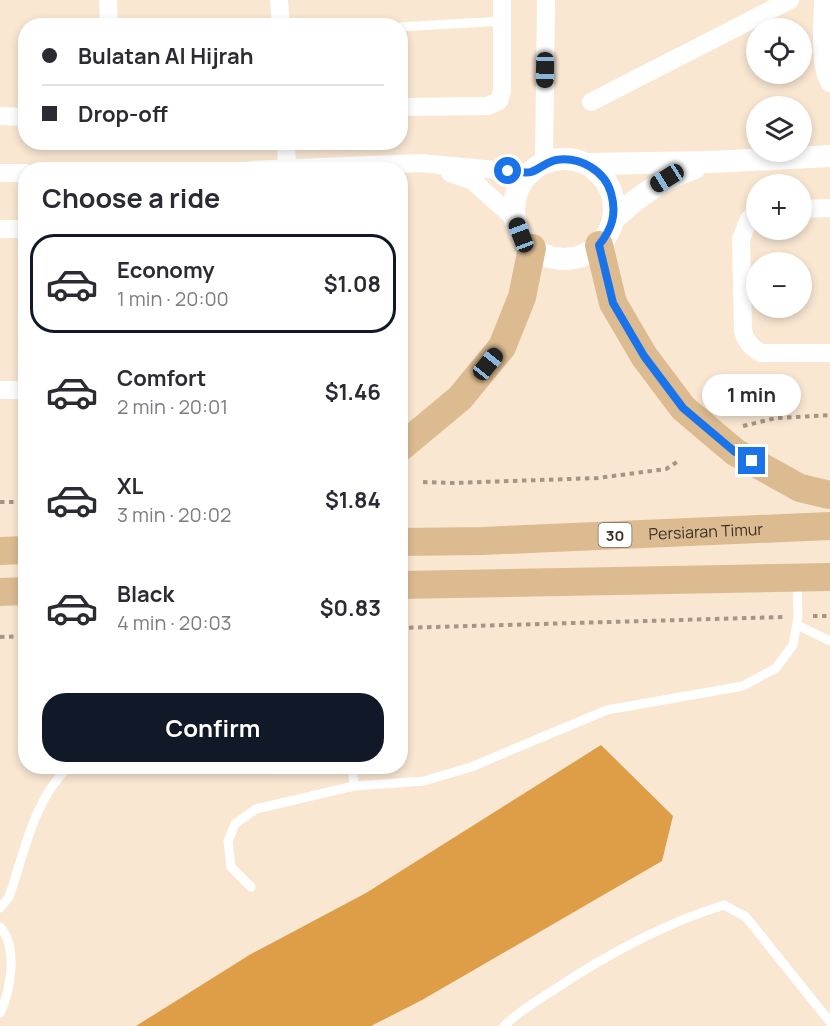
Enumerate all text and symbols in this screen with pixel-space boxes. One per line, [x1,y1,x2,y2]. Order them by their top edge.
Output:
map controls [746,18,812,318]
button: locate [746,18,812,84]
text: Bulatan Al Hijrah [78,41,254,71]
car [536,52,554,88]
button: layers [746,96,812,162]
text: Drop-off [78,99,168,129]
route start [494,157,521,184]
car [647,161,687,195]
button: + [746,174,812,240]
text: Choose a ride [42,179,220,216]
car [506,215,536,255]
button: − [746,252,812,318]
text: Economy [117,255,215,285]
icon: car [45,257,99,311]
text: $1.08 [324,269,381,299]
text: 1 min · 20:00 [117,285,229,312]
car [470,344,506,384]
text: Comfort [117,363,206,393]
icon: car [45,365,99,419]
callout: 1 min [702,374,801,416]
text: $1.46 [325,377,381,407]
text: 1 min [727,381,776,408]
text: 2 min · 20:01 [117,393,228,420]
route end [738,447,765,474]
text: XL [117,471,143,501]
icon: car [45,473,99,527]
text: $1.84 [325,485,381,515]
text: 3 min · 20:02 [117,501,231,528]
street label: Persiaran Timur [648,518,764,545]
road number: 30 [598,523,632,547]
text: Black [117,579,174,609]
icon: car [45,581,99,635]
text: $0.83 [320,593,381,623]
text: 4 min · 20:03 [117,609,232,636]
button: Confirm [42,693,384,762]

